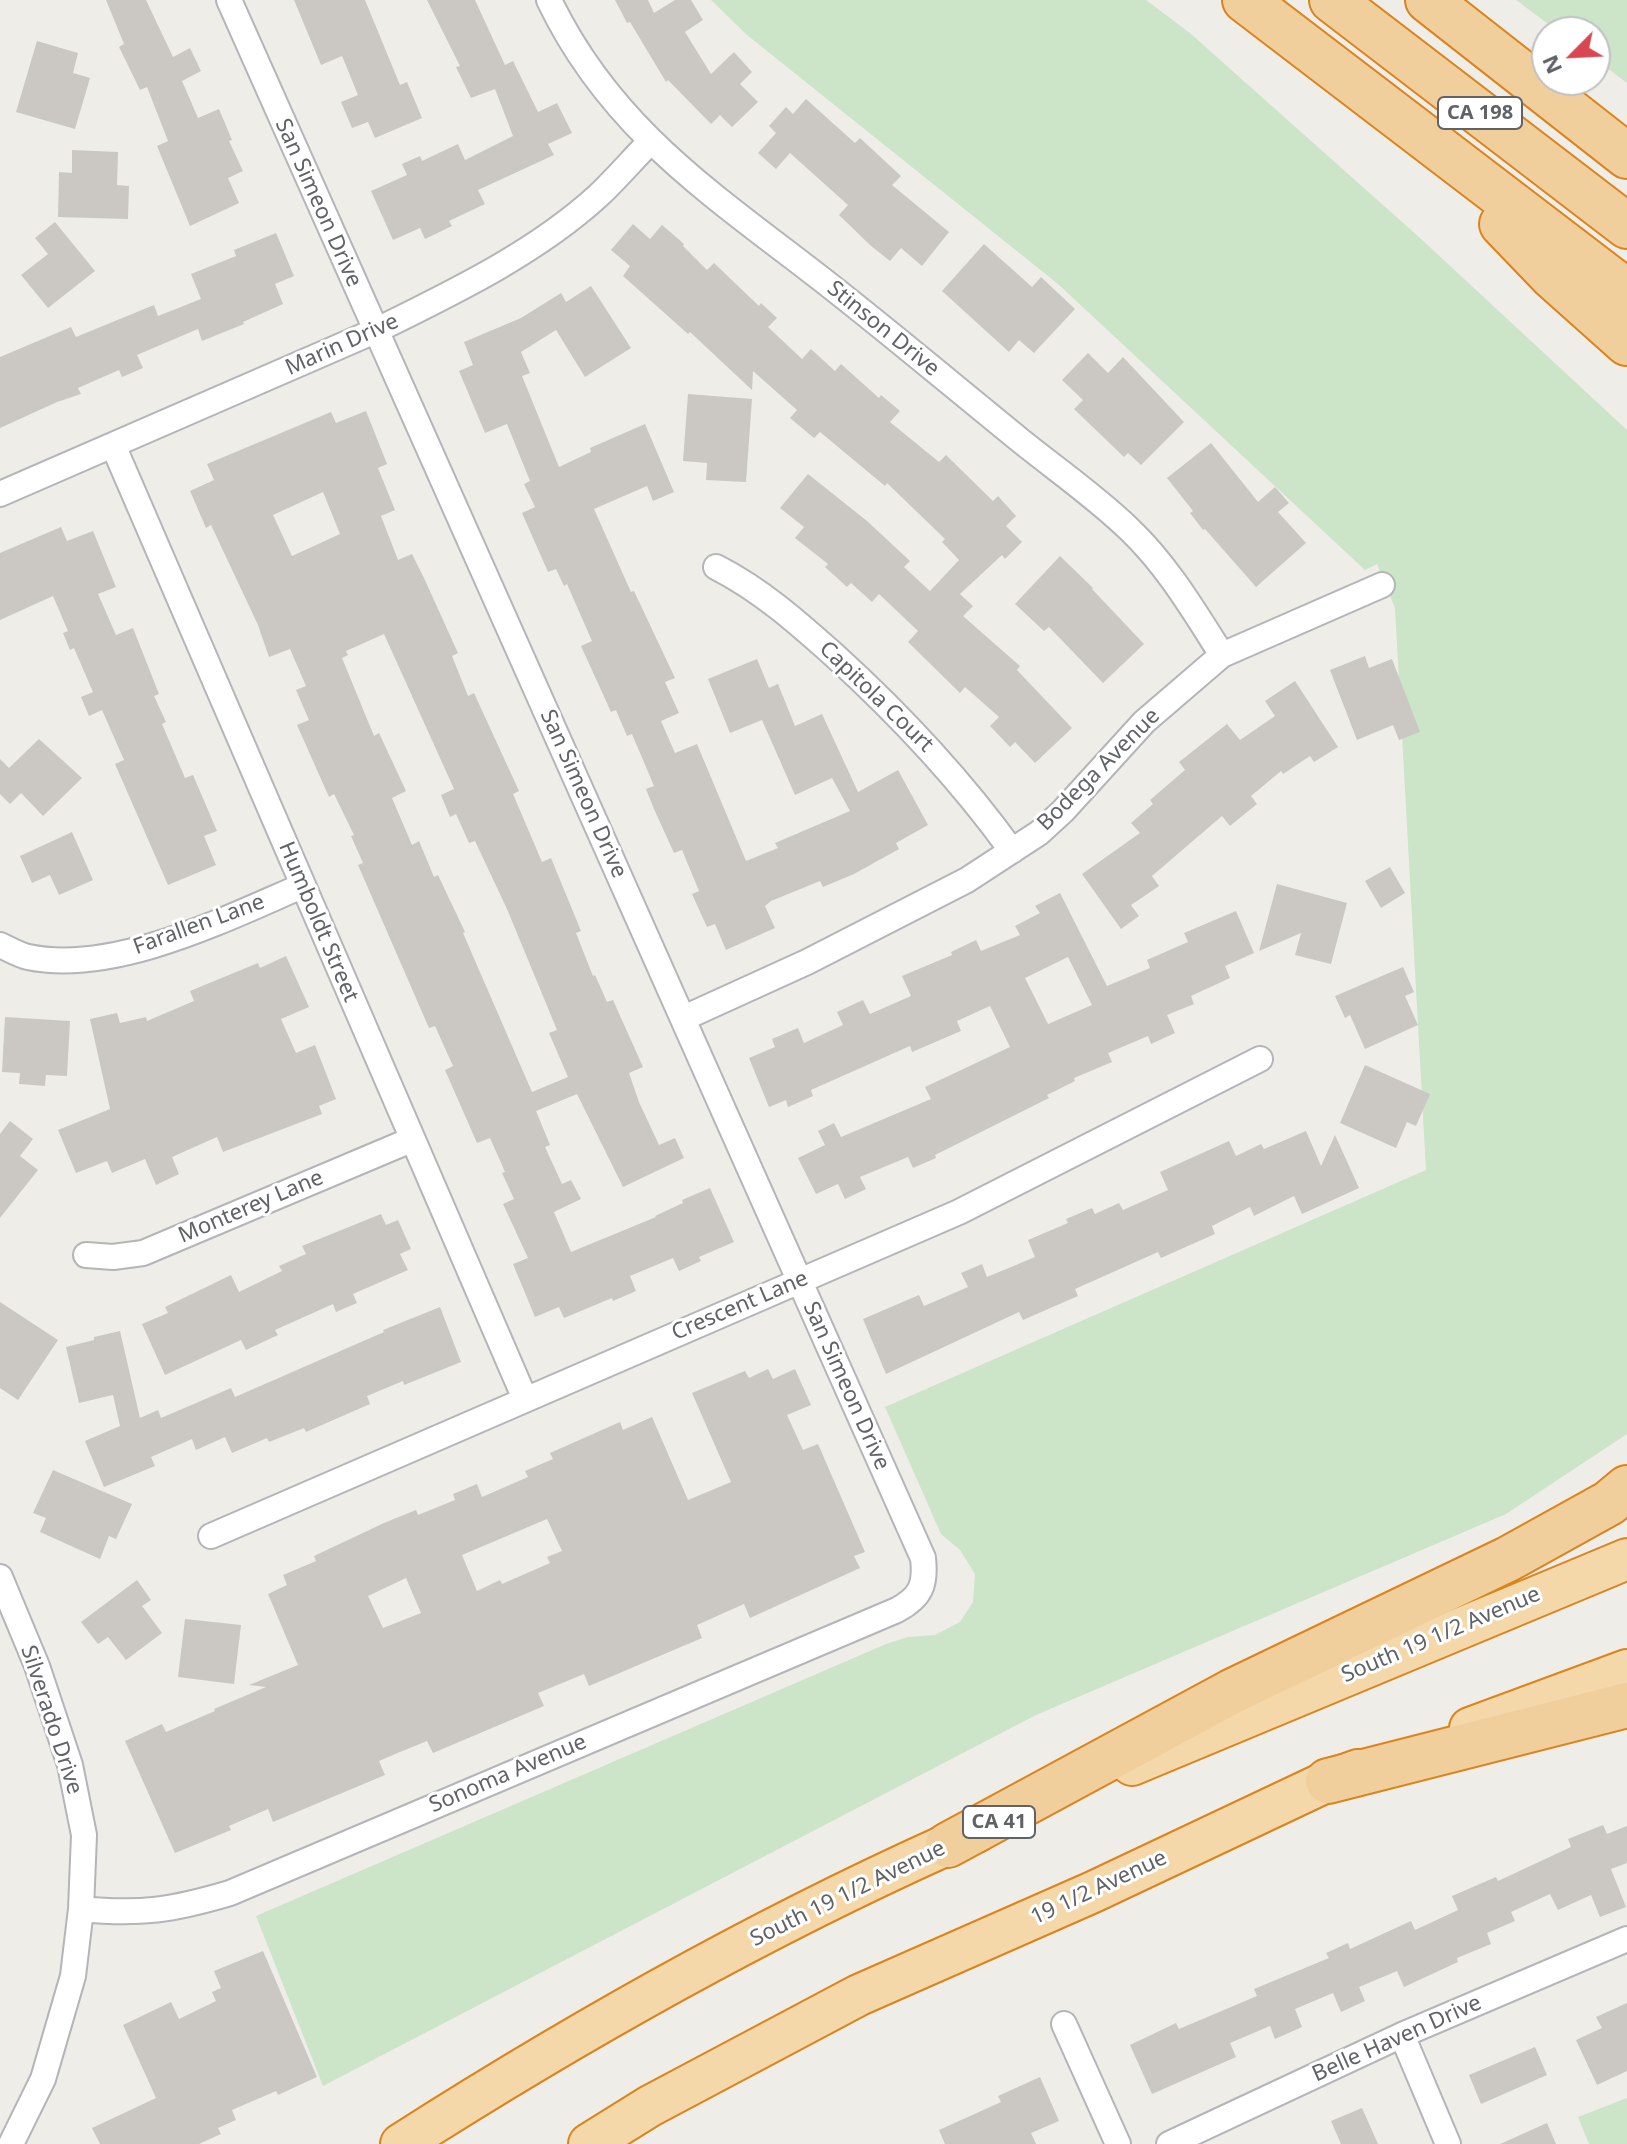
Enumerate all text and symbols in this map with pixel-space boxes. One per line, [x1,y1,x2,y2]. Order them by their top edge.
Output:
north arrow [1531,16,1611,96]
text: N [1534,51,1568,79]
road number: CA 198 [1438,97,1522,129]
street label: San Simeon Drive [269,115,367,291]
street label: Stinson Drive [822,276,944,382]
street label: Marin Drive [281,308,403,382]
street label: Capitola Court [813,636,939,758]
street label: Bodega Avenue [1032,703,1166,837]
street label: San Simeon Drive [534,706,632,882]
street label: Humboldt Street [272,838,364,1006]
street label: Farallen Lane [130,889,268,961]
street label: Monterey Lane [175,1165,327,1249]
street label: Crescent Lane [668,1265,812,1347]
street label: San Simeon Drive [797,1298,895,1474]
street label: South 19 1/2 Avenue [1338,1581,1544,1689]
street label: Silverado Drive [15,1642,87,1798]
street label: Sonoma Avenue [425,1729,591,1819]
road number: CA 41 [963,1806,1035,1838]
street label: South 19 1/2 Avenue [746,1835,950,1953]
street label: 19 1/2 Avenue [1027,1845,1171,1931]
street label: Belle Haven Drive [1308,1990,1486,2088]

